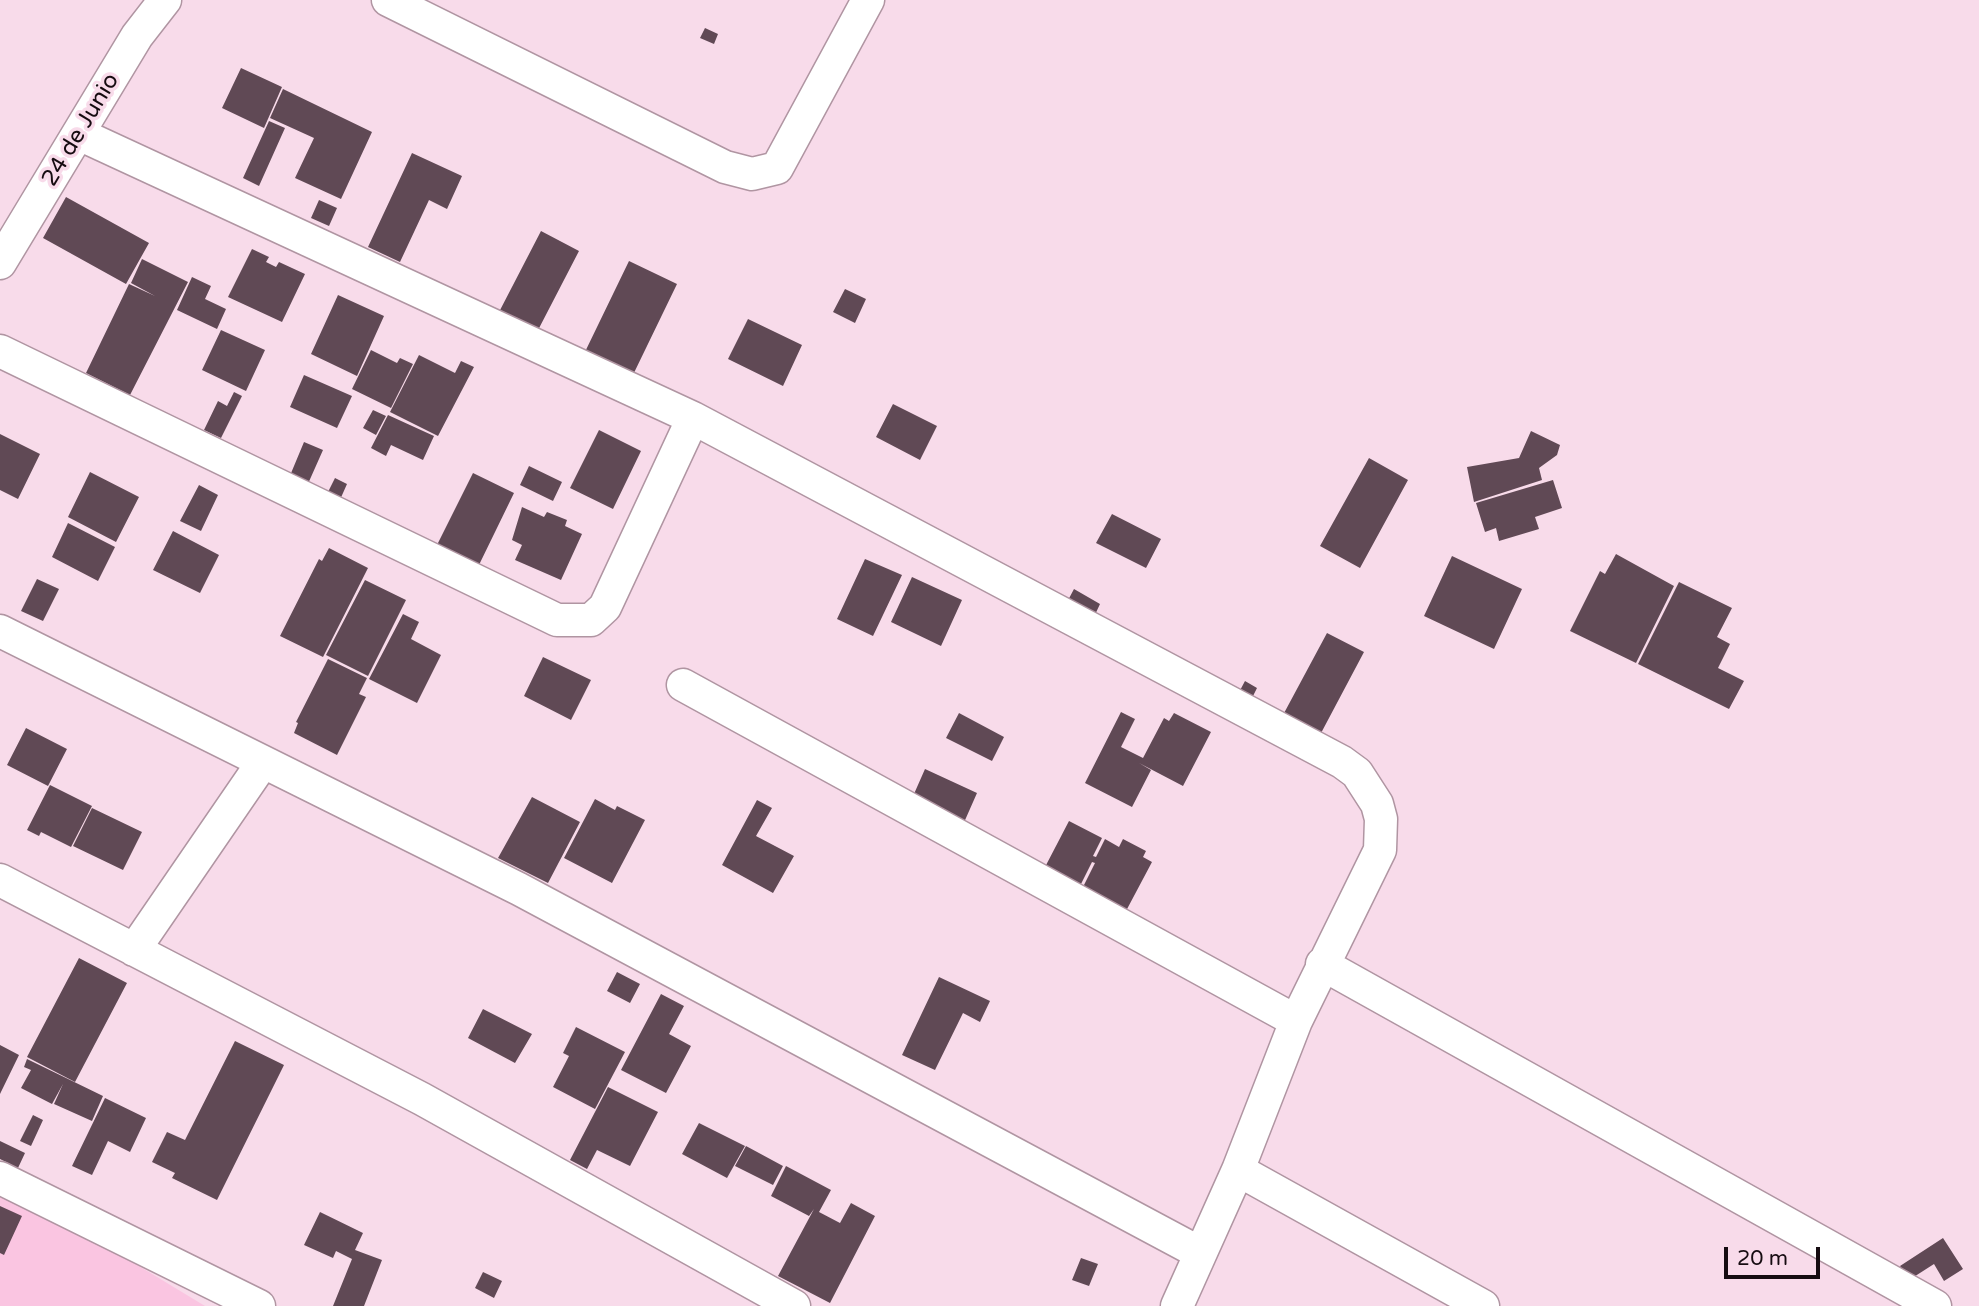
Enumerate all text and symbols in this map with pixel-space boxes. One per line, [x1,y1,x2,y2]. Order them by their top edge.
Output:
street label: 24 de Junio [37,69,125,191]
scale bar [1727,1232,1823,1276]
text: 20 m [1737,1246,1788,1271]

